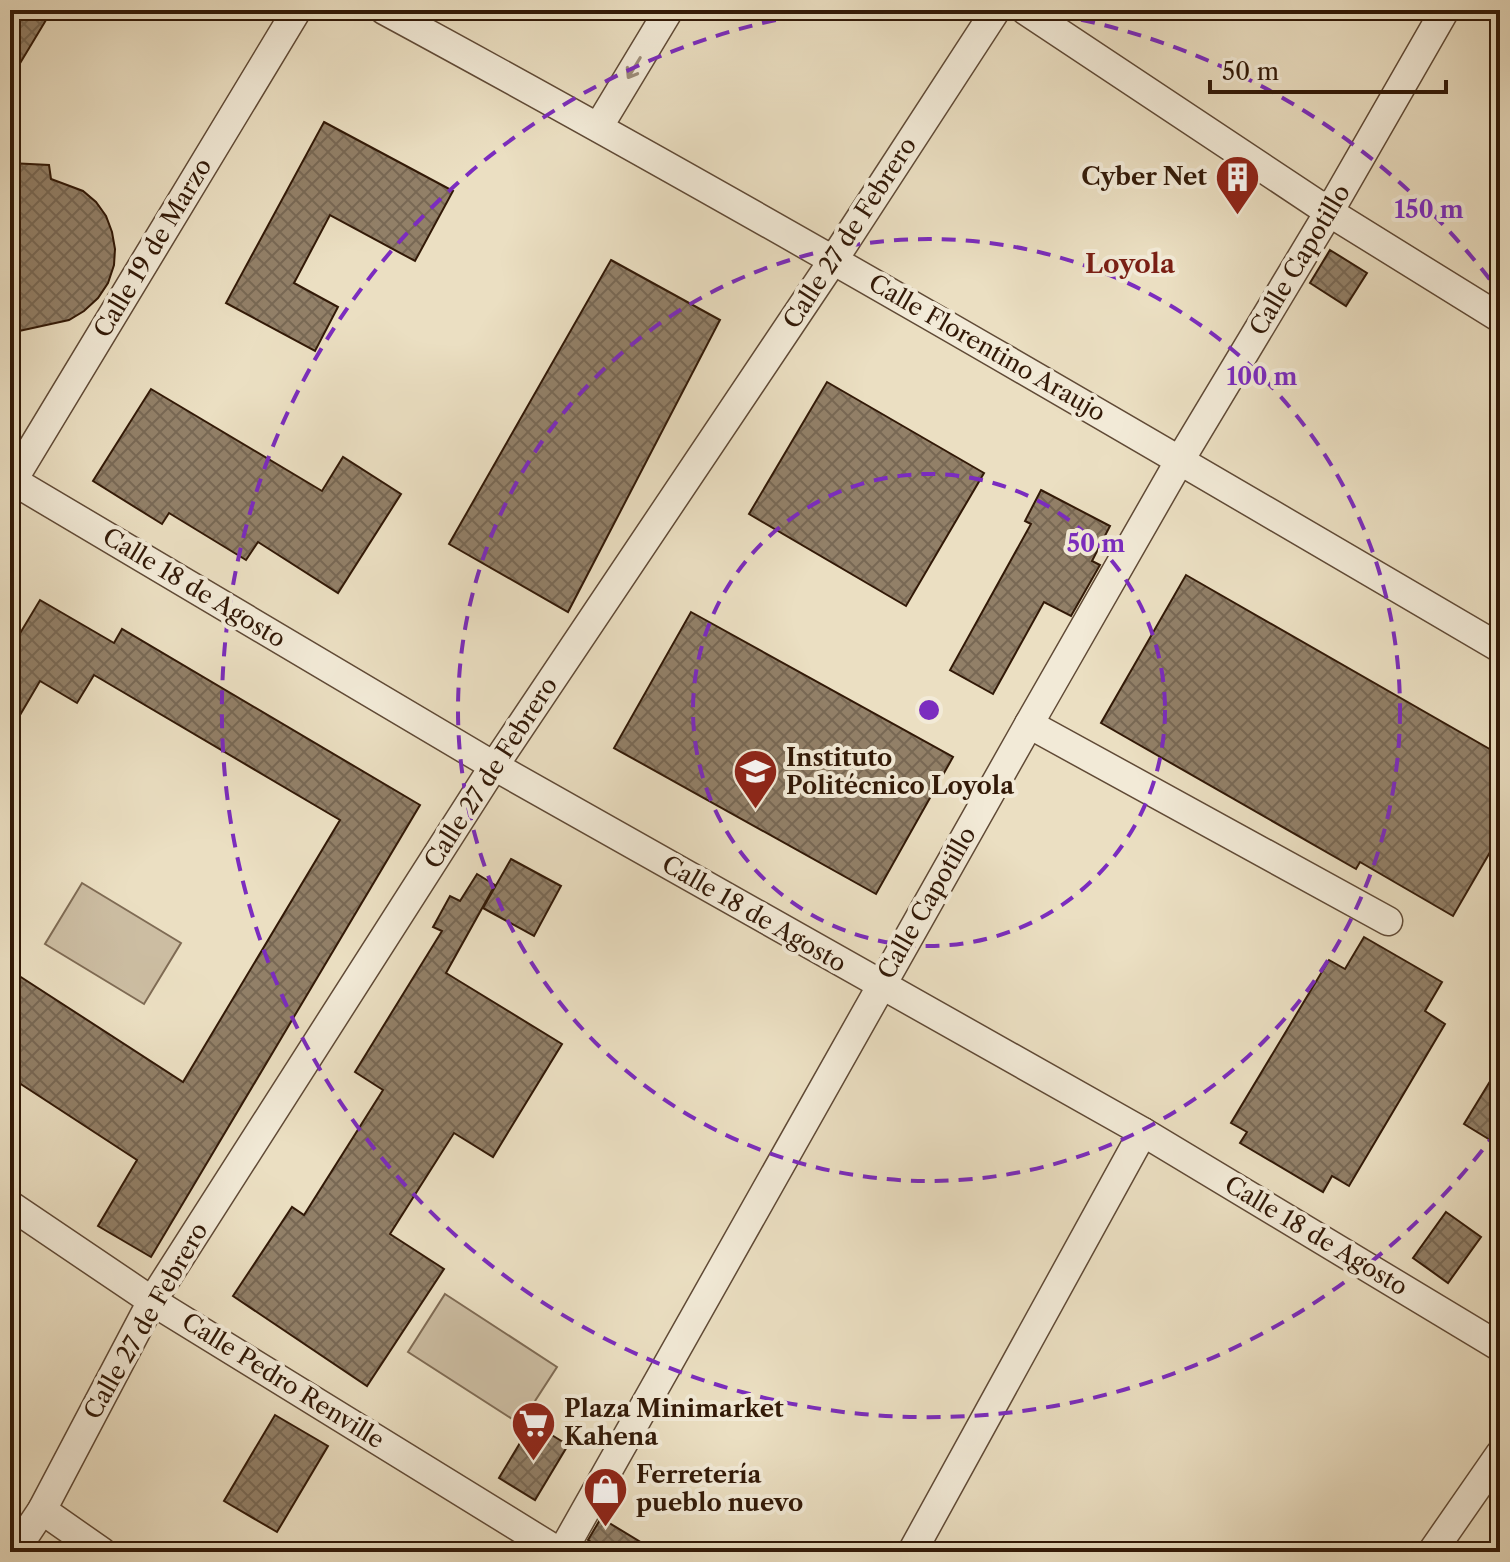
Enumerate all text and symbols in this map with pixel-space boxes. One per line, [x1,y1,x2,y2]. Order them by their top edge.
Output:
scale bar [1210,44,1446,94]
one-way arrow [626,56,642,79]
text: 50 m [1222,57,1279,86]
street label: Calle 27 de Febrero [777,132,922,334]
street label: Calle 19 de Marzo [88,153,218,343]
building icon: Cyber Net [1214,153,1262,216]
place label: Cyber Net [1081,162,1207,191]
street label: Calle Capotillo [1243,179,1356,340]
text: 150 m [1394,195,1464,224]
district label: Loyola [1085,248,1176,280]
street label: Calle Florentino Araujo [864,268,1111,427]
text: 100 m [1226,362,1298,391]
street label: Calle 18 de Agosto [98,522,291,654]
text: 50 m [1067,529,1125,558]
street label: Calle 27 de Febrero [418,672,563,874]
centre of rings [915,696,943,724]
place label: Instituto Politécnico Loyola [786,743,1015,800]
school or university icon: Instituto Politécnico Loyola [731,748,779,811]
street label: Calle Capotillo [871,822,982,984]
street label: Calle 18 de Agosto [657,849,852,978]
street label: Calle 18 de Agosto [1220,1170,1413,1302]
street label: Calle 27 de Febrero [78,1217,214,1424]
street label: Calle Pedro Renville [177,1307,390,1455]
place label: Plaza Minimarket Kahena [564,1394,784,1451]
supermarket icon: Plaza Minimarket Kahena [509,1399,557,1462]
place label: Ferretería pueblo nuevo [636,1460,803,1517]
shop icon: Ferretería pueblo nuevo [581,1465,629,1528]

